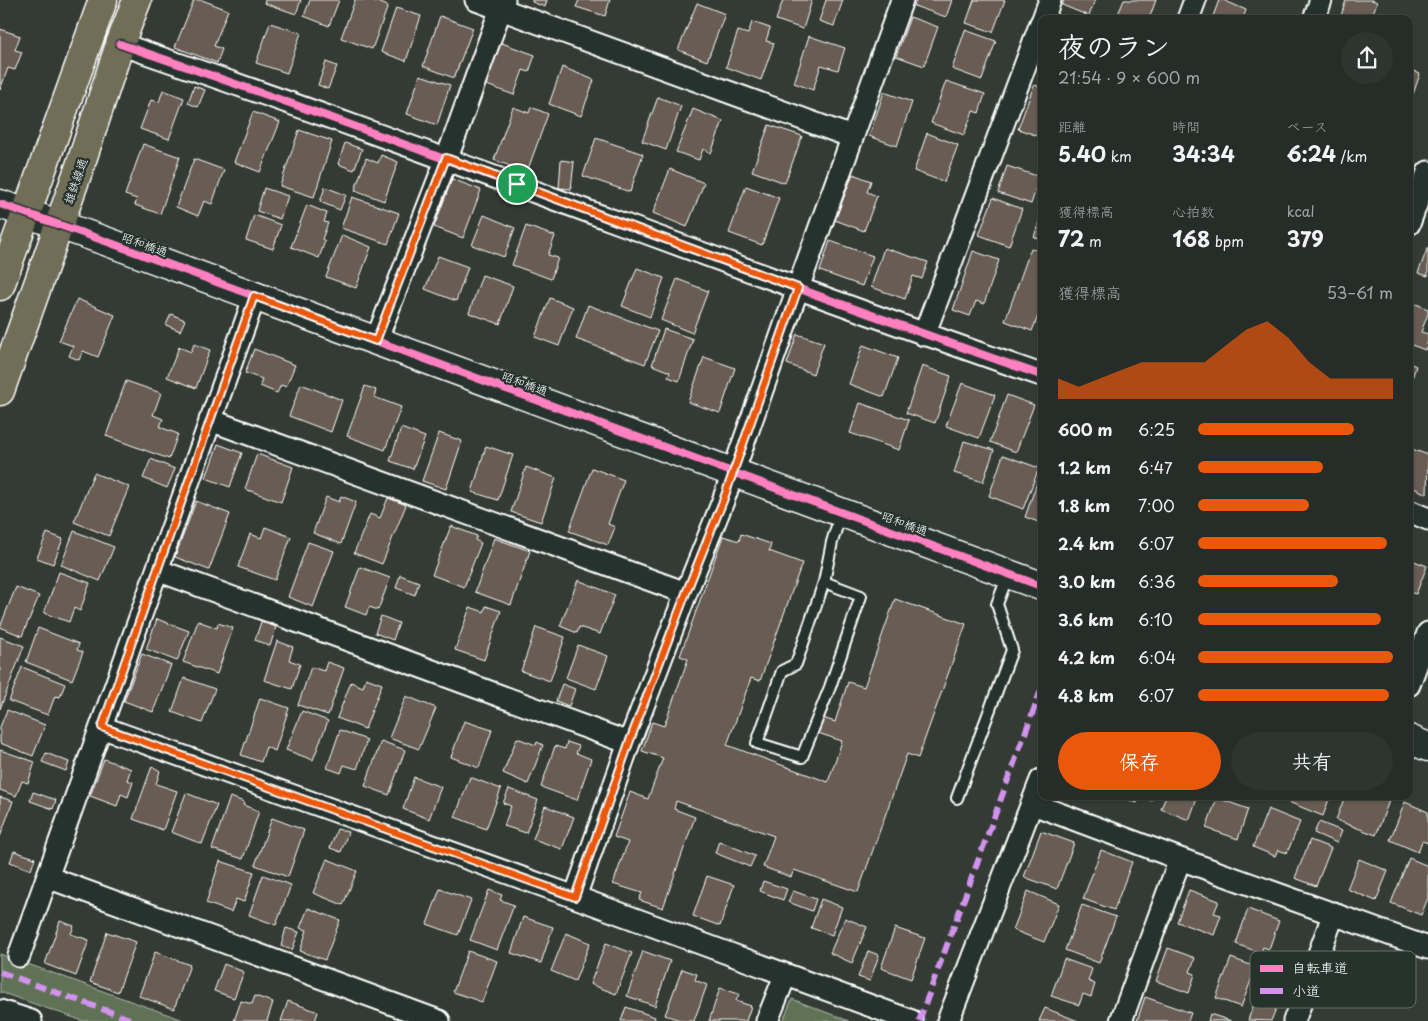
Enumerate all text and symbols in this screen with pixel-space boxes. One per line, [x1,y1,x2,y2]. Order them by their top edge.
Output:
text: 夜のラン [1058,24,1170,67]
button: share [1341,32,1393,84]
text: 21:54 · 9 × 600 m [1058,65,1200,89]
text: 距離 [1058,116,1086,137]
text: 時間 [1172,116,1200,137]
text: ペース [1287,116,1328,137]
text: 5.40 [1058,137,1106,169]
text: 34:34 [1172,137,1235,169]
text: 6:24 [1287,137,1336,169]
text: km [1106,146,1132,167]
text: /km [1336,146,1367,167]
street label: 雄鉄線通 [59,155,91,207]
pin [496,163,538,205]
icon: arrive [503,170,531,198]
text: 獲得標高 [1058,201,1114,222]
text: 心拍数 [1172,201,1214,222]
text: kcal [1287,201,1315,222]
text: 72 [1058,222,1085,254]
text: 168 [1172,222,1210,254]
text: 379 [1287,222,1324,254]
street label: 昭和橋通 [119,227,171,261]
text: m [1085,231,1102,252]
text: bpm [1210,231,1244,252]
text: 獲得標高 [1058,280,1122,304]
text: 53–61 m [1327,280,1393,304]
street label: 昭和橋通 [499,366,551,400]
text: 600 m [1058,417,1112,441]
text: 6:25 [1138,417,1175,441]
text: 1.2 km [1058,455,1111,479]
text: 6:47 [1138,455,1173,479]
text: 1.8 km [1058,493,1110,517]
text: 7:00 [1138,493,1175,517]
street label: 昭和橋通 [879,506,931,540]
text: 2.4 km [1058,531,1114,555]
text: 6:07 [1138,531,1174,555]
text: 3.0 km [1058,569,1115,593]
text: 6:36 [1138,569,1176,593]
text: 3.6 km [1058,607,1114,631]
text: 6:10 [1138,607,1173,631]
text: 4.2 km [1058,645,1115,669]
text: 6:04 [1138,645,1176,669]
text: 4.8 km [1058,683,1114,707]
text: 6:07 [1138,683,1174,707]
button: 保存 [1058,732,1221,790]
button: 共有 [1231,732,1393,790]
legend [1250,951,1416,1008]
text: 自転車道 [1292,957,1348,978]
text: 小道 [1292,980,1320,1001]

